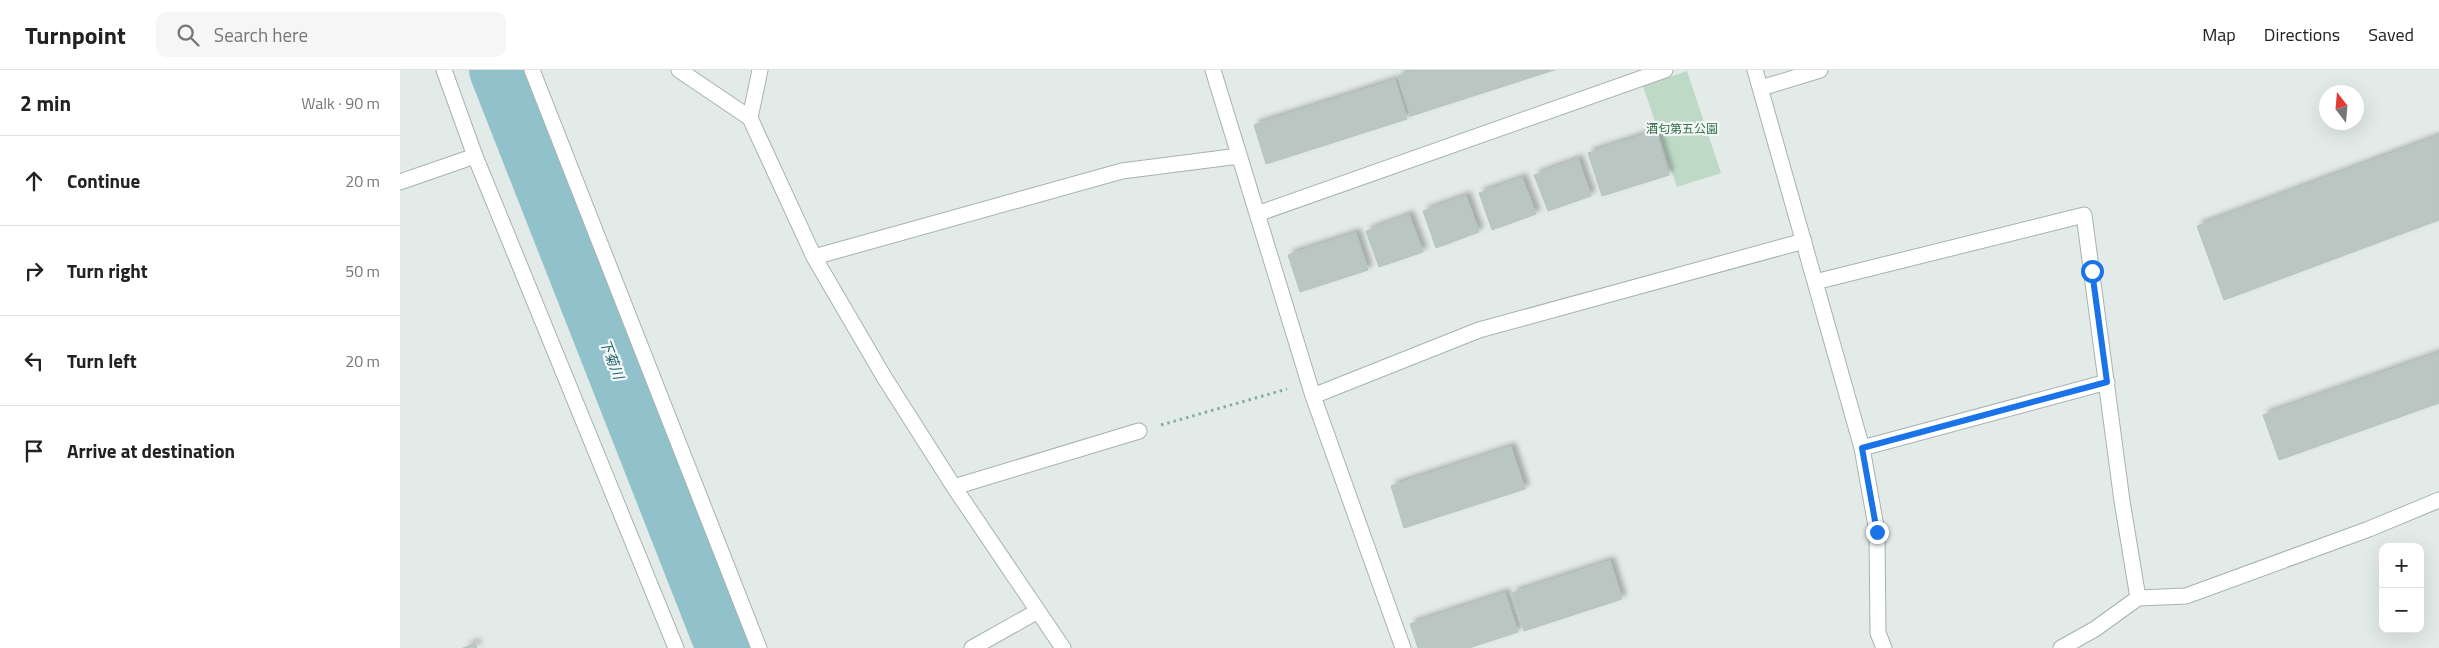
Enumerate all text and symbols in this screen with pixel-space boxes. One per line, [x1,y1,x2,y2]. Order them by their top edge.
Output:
search box [156,12,506,57]
text: Turnpoint [25,17,126,53]
text: Search here [214,20,308,49]
icon: search [174,21,202,49]
text: Map [2202,21,2236,48]
text: Directions [2264,21,2340,48]
text: Saved [2368,21,2414,48]
north arrow [2319,85,2364,130]
text: 2 min [20,87,71,119]
text: Walk · 90 m [301,91,380,115]
park label: 酒匂第五公園 [1646,119,1718,138]
text: Continue [67,166,140,195]
icon: ahead [20,167,48,195]
text: 20 m [345,169,380,193]
text: Turn right [67,256,148,285]
icon: right [20,257,48,285]
text: 50 m [345,259,380,283]
route start [2081,260,2104,283]
water label: 下菊川 [595,335,631,384]
text: Turn left [67,346,137,375]
icon: left [20,347,48,375]
text: 20 m [345,349,380,373]
text: Arrive at destination [67,436,235,465]
icon: arrive [20,437,48,465]
route end [1866,521,1889,544]
map controls [2379,543,2424,633]
button: + [2379,543,2424,588]
button: − [2379,588,2424,633]

